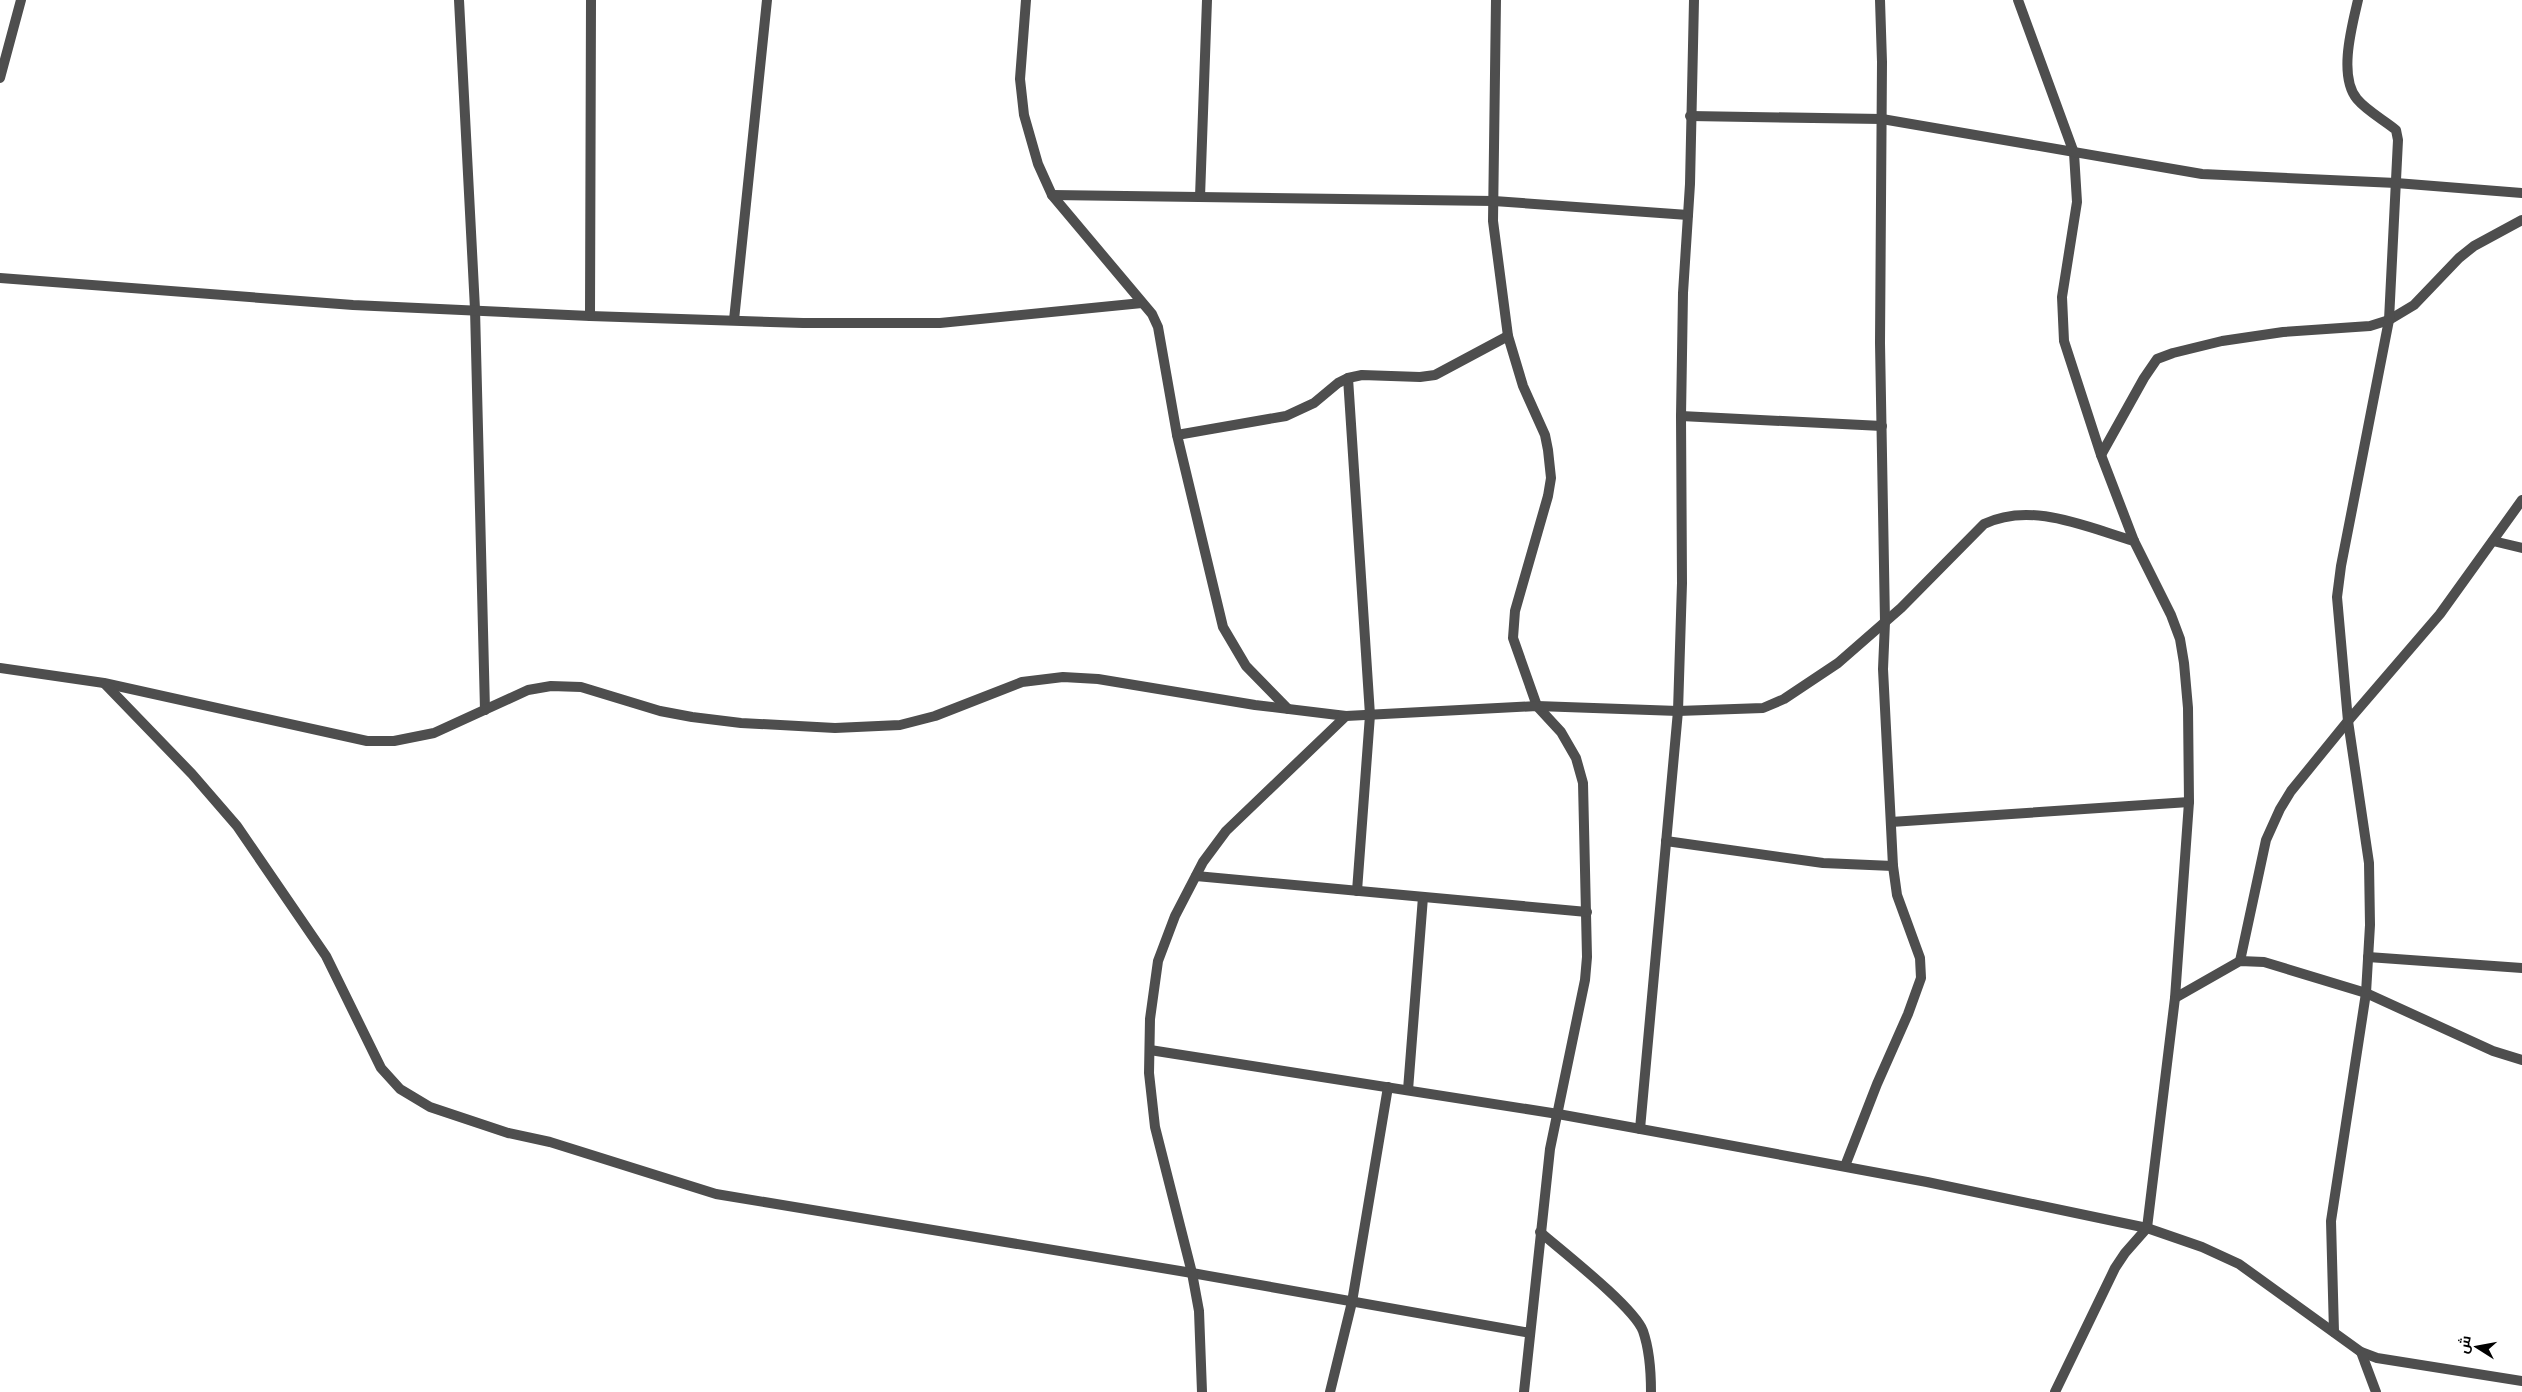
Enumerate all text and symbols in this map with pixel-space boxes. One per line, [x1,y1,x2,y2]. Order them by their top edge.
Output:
north arrow [2452,1322,2502,1372]
text: ش [2455,1334,2475,1355]

